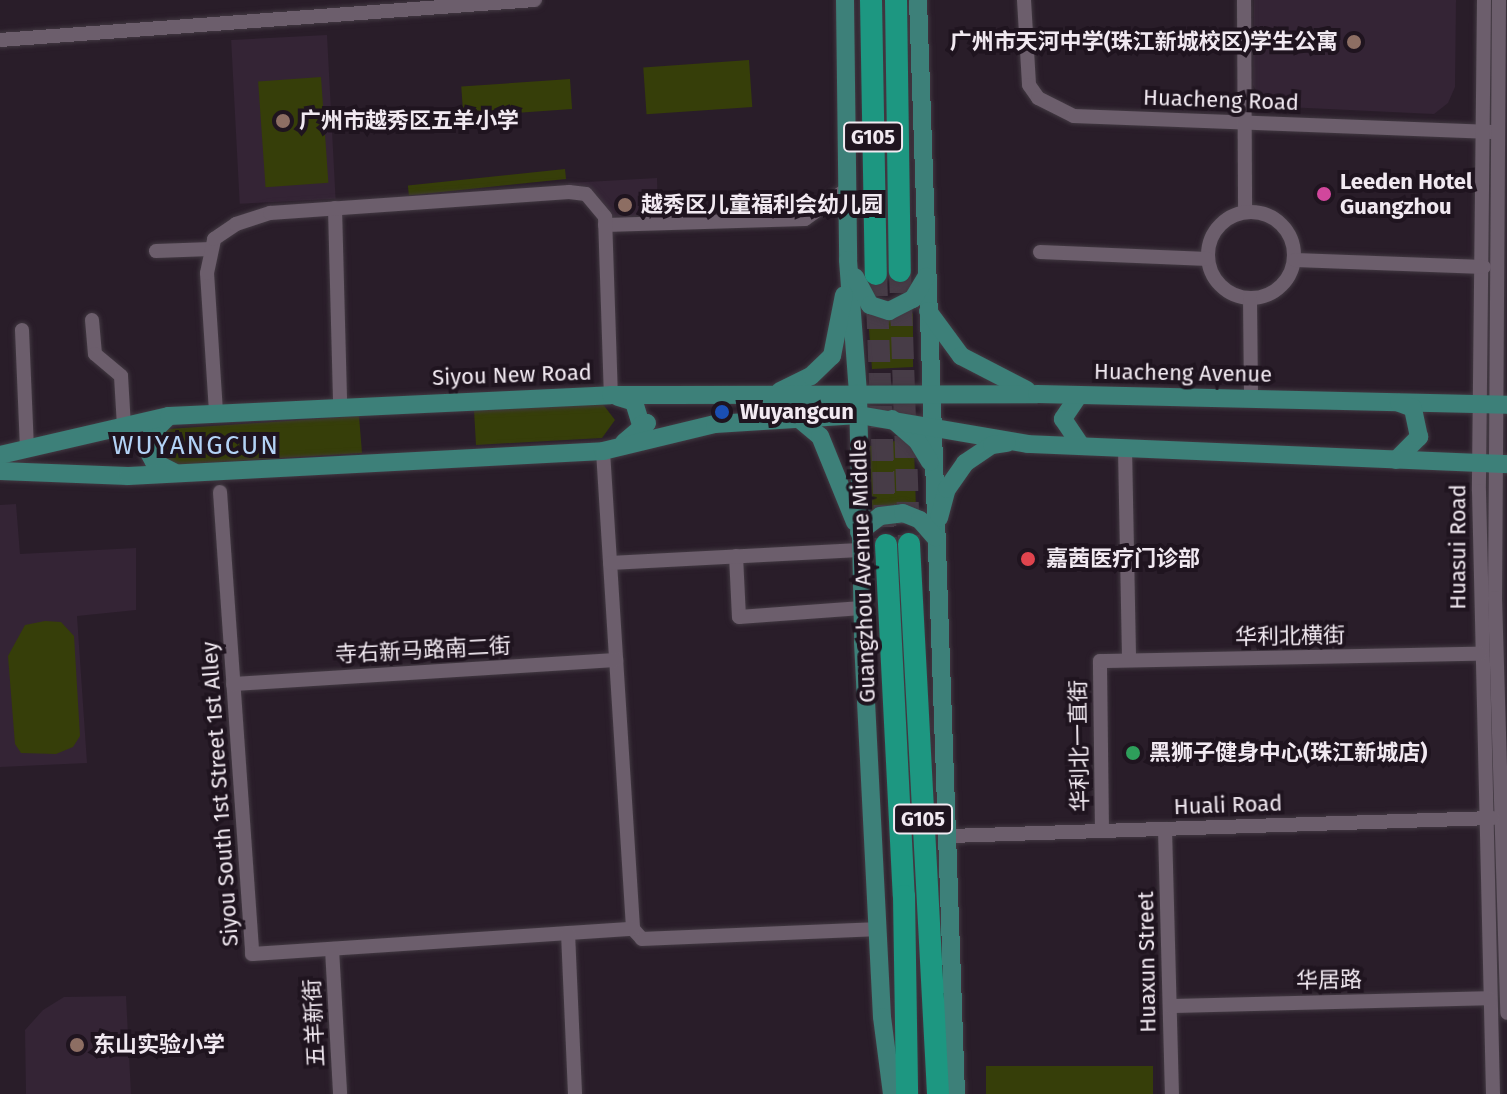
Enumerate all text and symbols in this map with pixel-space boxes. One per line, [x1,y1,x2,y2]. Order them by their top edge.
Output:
place label: 广州市天河中学(珠江新城校区)学生公寓 [950,29,1338,55]
marker: 广州市天河中学(珠江新城校区)学生公寓 [1345,33,1363,51]
street label: Huacheng Road [1143,84,1299,116]
place label: 广州市越秀区五羊小学 [299,108,519,134]
marker: 广州市越秀区五羊小学 [274,112,292,130]
road number: G105 [843,121,903,153]
place label: Leeden Hotel Guangzhou [1340,168,1473,220]
marker: Leeden Hotel Guangzhou [1315,185,1333,203]
place label: 越秀区儿童福利会幼儿园 [641,192,883,218]
marker: 越秀区儿童福利会幼儿园 [616,196,634,214]
street label: Huacheng Avenue [1094,358,1272,388]
street label: Siyou New Road [432,359,592,391]
place label: Wuyangcun [740,399,854,425]
marker: Wuyangcun [711,401,733,423]
district label: WUYANGCUN [112,430,280,462]
street label: Guangzhou Avenue Middle [845,439,881,703]
street label: Huasui Road [1445,484,1471,610]
place label: 嘉茜医疗门诊部 [1046,546,1200,572]
marker: 嘉茜医疗门诊部 [1017,548,1039,570]
street label: 华利北横街 [1235,622,1345,650]
street label: 寺右新马路南二街 [334,632,512,668]
street label: Siyou South 1st Street 1st Alley [196,641,244,947]
street label: 华利北一直街 [1065,680,1093,812]
place label: 黑狮子健身中心(珠江新城店) [1149,740,1427,766]
marker: 黑狮子健身中心(珠江新城店) [1124,744,1142,762]
street label: Huali Road [1173,790,1283,820]
road number: G105 [893,803,953,835]
street label: Huaxun Street [1133,891,1161,1033]
street label: 华居路 [1296,966,1362,994]
street label: 五羊新街 [299,978,329,1068]
place label: 东山实验小学 [93,1032,225,1058]
marker: 东山实验小学 [68,1036,86,1054]

